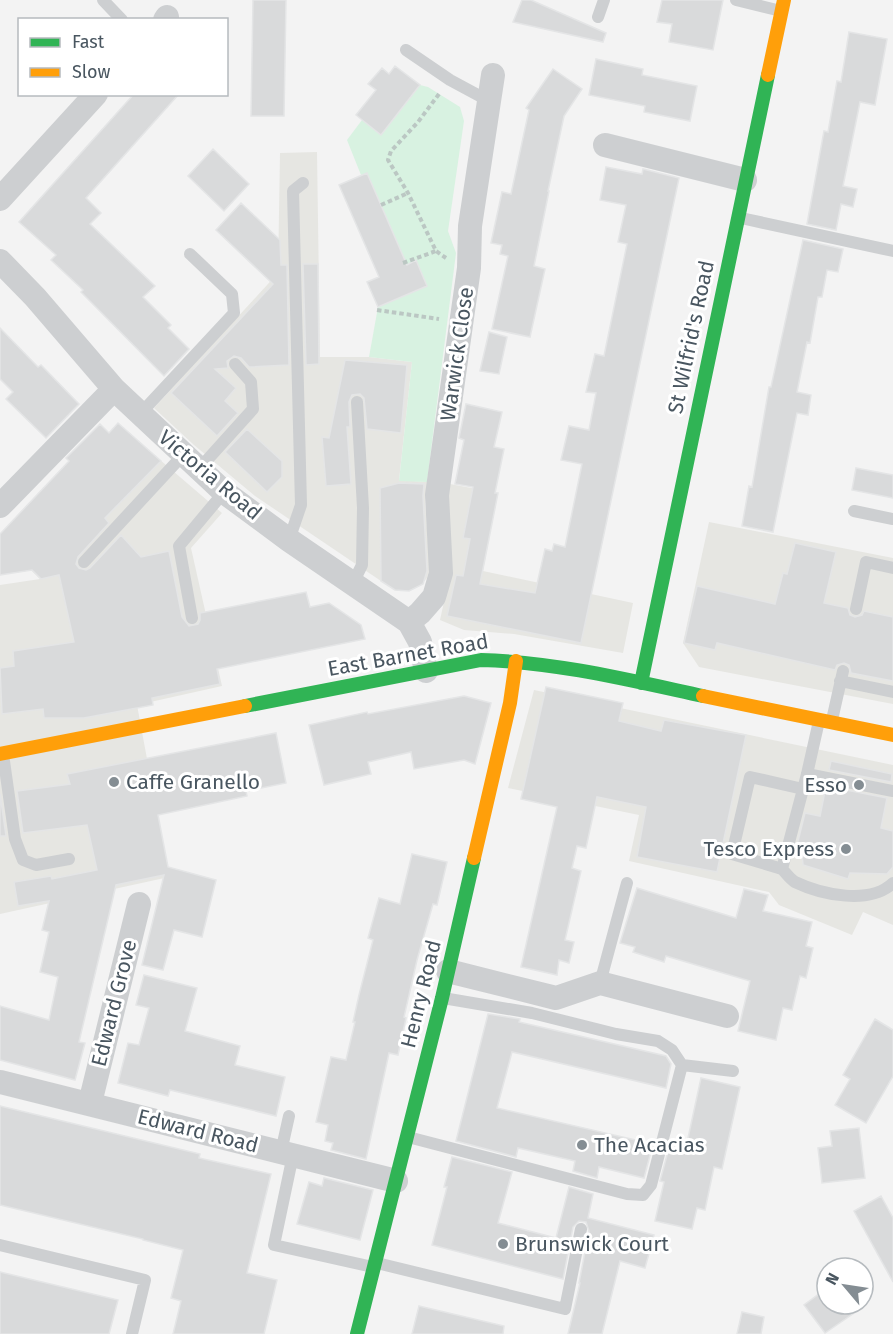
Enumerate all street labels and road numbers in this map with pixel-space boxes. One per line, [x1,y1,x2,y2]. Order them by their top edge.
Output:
street label: St Wilfrid's Road [662,258,720,416]
street label: Warwick Close [435,285,479,423]
street label: Victoria Road [153,424,267,526]
street label: East Barnet Road [326,628,490,682]
street label: Edward Grove [86,937,142,1069]
street label: Henry Road [395,937,447,1051]
street label: Edward Road [135,1103,261,1159]

